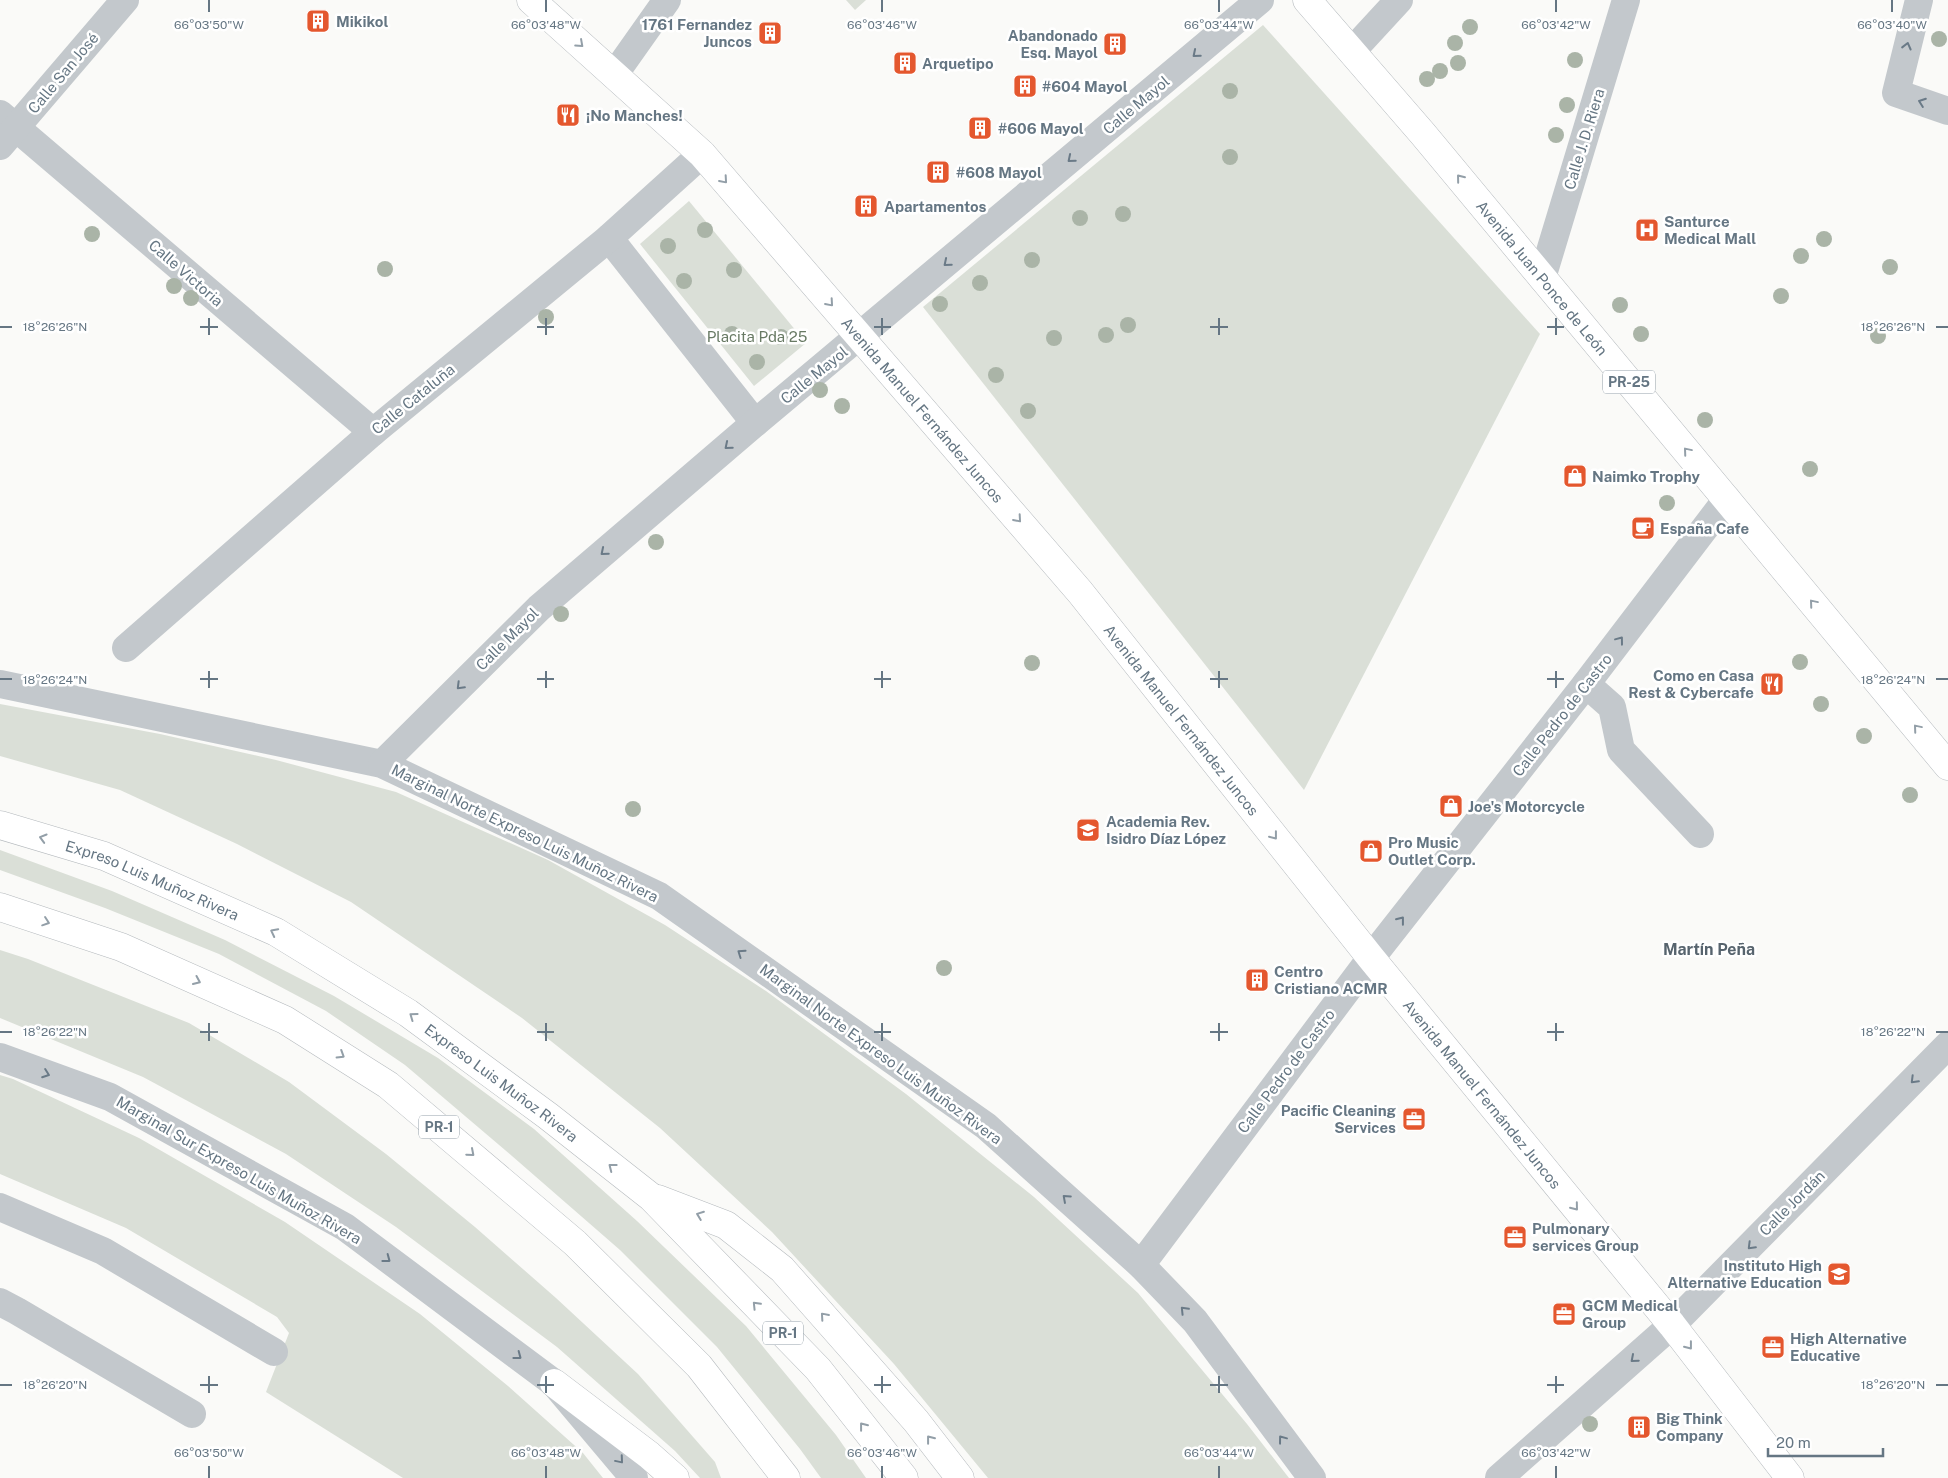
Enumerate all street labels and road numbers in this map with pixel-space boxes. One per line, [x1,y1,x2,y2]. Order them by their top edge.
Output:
street label: Calle San José [24,29,102,117]
street label: Calle Mayol [1099,72,1173,138]
street label: Calle J. D. Riera [1561,86,1607,192]
street label: Avenida Juan Ponce de León [1473,197,1611,358]
street label: Calle Victoria [146,236,226,310]
street label: Avenida Manuel Fernández Juncos [838,314,1007,506]
street label: Calle Mayol [777,343,851,407]
street label: Calle Cataluña [368,361,458,437]
road number: PR-25 [1603,371,1655,394]
street label: Calle Mayol [472,604,542,674]
street label: Avenida Manuel Fernández Juncos [1101,621,1263,819]
street label: Calle Pedro de Castro [1509,650,1615,780]
street label: Marginal Norte Expreso Luis Muñoz Rivera [389,761,661,905]
street label: Expreso Luis Muñoz Rivera [64,837,242,923]
street label: Marginal Norte Expreso Luis Muñoz Rivera [757,961,1005,1147]
street label: Avenida Manuel Fernández Juncos [1400,996,1565,1192]
street label: Calle Pedro de Castro [1234,1006,1338,1136]
street label: Expreso Luis Muñoz Rivera [422,1020,582,1145]
street label: Marginal Sur Expreso Luis Muñoz Rivera [113,1093,365,1247]
road number: PR-1 [419,1116,459,1138]
street label: Calle Jordán [1756,1167,1828,1239]
road number: PR-1 [763,1322,803,1345]

